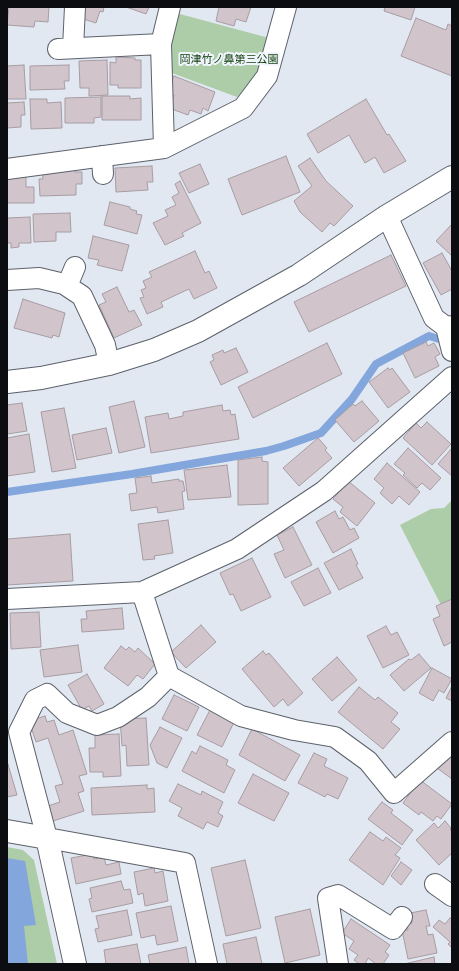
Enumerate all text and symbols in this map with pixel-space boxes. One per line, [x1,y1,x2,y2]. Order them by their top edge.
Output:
park label: 岡津竹ノ鼻第三公園 [180,53,278,67]

